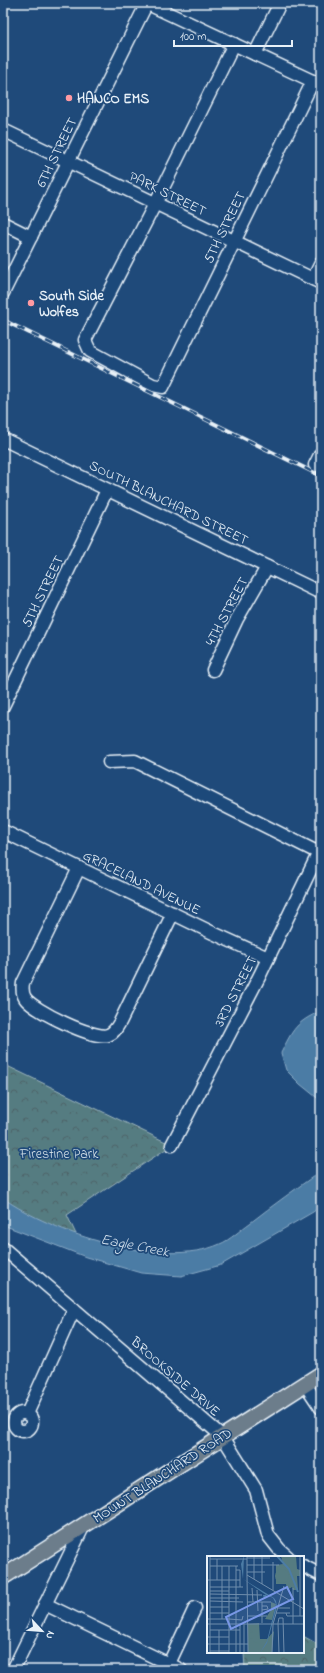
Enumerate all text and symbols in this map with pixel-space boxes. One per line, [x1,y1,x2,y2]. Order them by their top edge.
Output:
scale bar [174,22,292,48]
text: 100 m [180,28,207,46]
place label: HANCO EMS [77,89,149,110]
marker: HANCO EMS [64,93,74,103]
street label: 6TH STREET [31,114,83,191]
street label: PARK STREET [125,167,210,222]
street label: 5TH STREET [199,188,252,267]
place label: South Side Wolfes [39,286,104,323]
marker: South Side Wolfes [26,298,36,308]
street label: SOUTH BLANCHARD STREET [85,456,252,551]
street label: 5TH STREET [17,552,70,631]
street label: 4TH STREET [200,574,254,650]
street label: GRACELAND AVENUE [79,846,204,921]
street label: 3RD STREET [209,953,263,1031]
park label: Firestine Park [19,1144,99,1165]
water label: Eagle Creek [99,1229,172,1265]
street label: BROOKSIDE DRIVE [125,1332,224,1422]
street label: MOUNT BLANCHARD ROAD [89,1423,237,1529]
inset map [207,1556,304,1653]
north arrow [22,1611,62,1651]
text: N [41,1628,59,1642]

